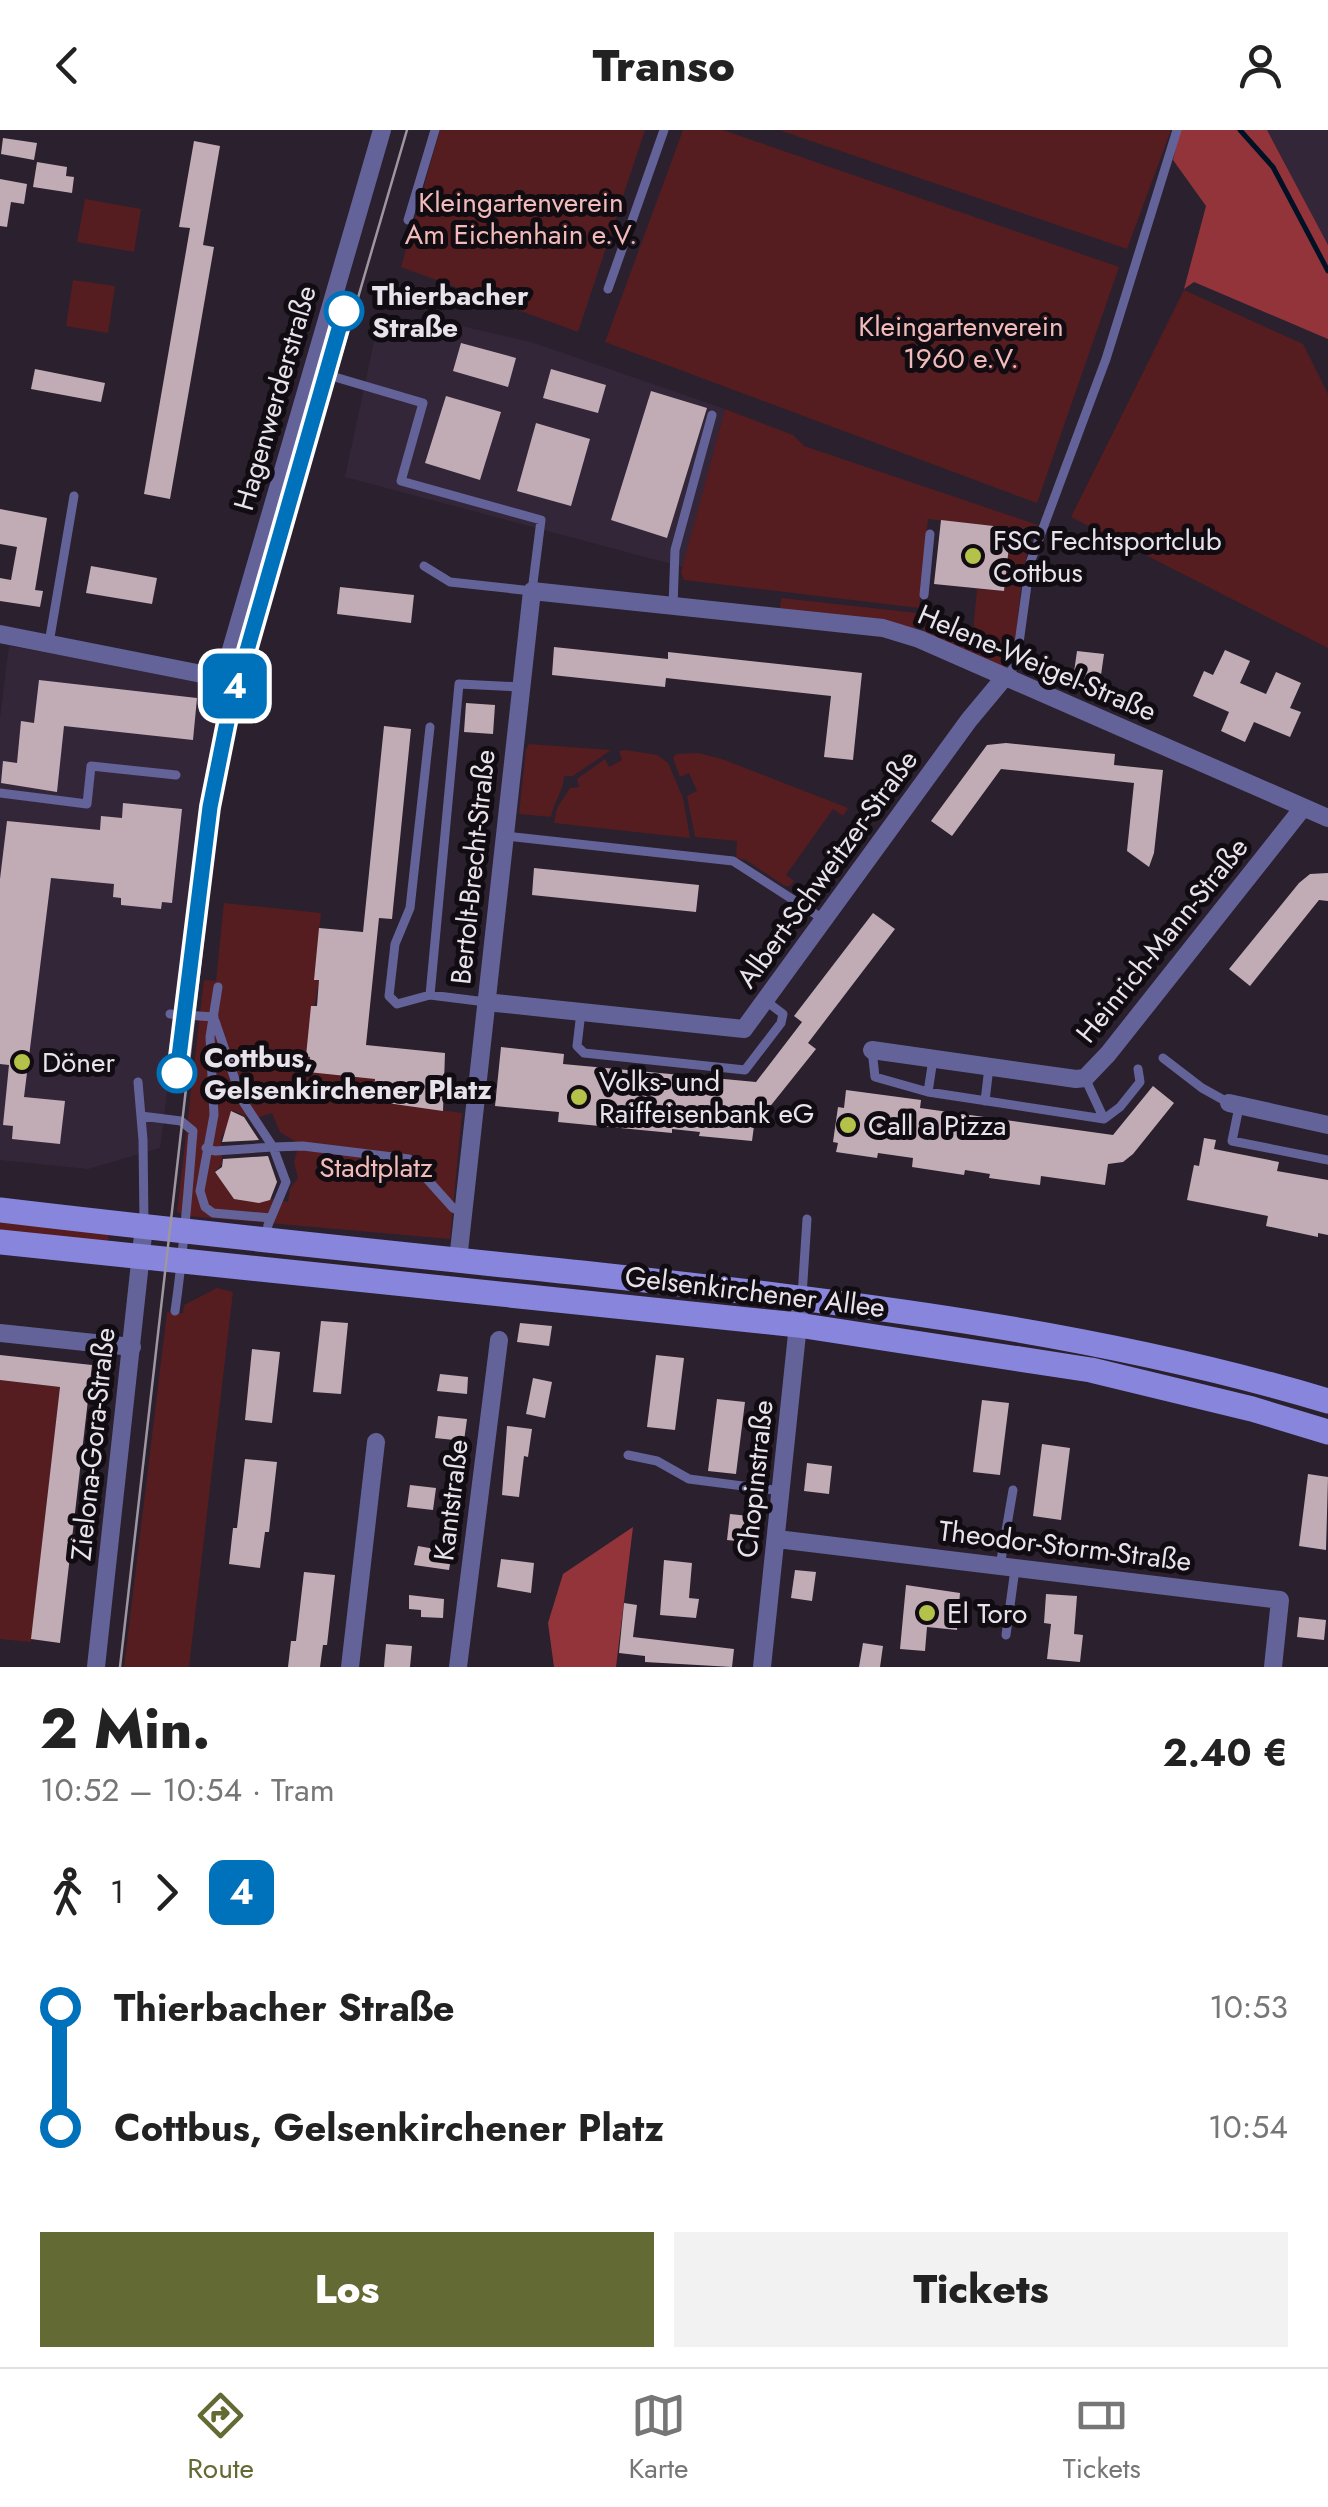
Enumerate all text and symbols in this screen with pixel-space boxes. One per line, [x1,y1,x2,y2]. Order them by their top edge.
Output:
text: Transo [593,33,735,98]
icon: back [40,38,95,93]
icon: person [1233,38,1288,93]
park label: Kleingartenverein Am Eichenhain e.V. [405,182,637,255]
place label: Thierbacher Straße [372,275,529,348]
street label: Hagenwerderstraße [223,281,327,515]
marker: Thierbacher Straße [325,292,363,330]
park label: Kleingartenverein 1960 e.V. [858,306,1064,379]
place label: FSC Fechtsportclub Cottbus [993,520,1222,593]
marker: FSC Fechtsportclub Cottbus [962,545,984,567]
street label: Helene-Weigel-Straße [911,594,1163,732]
line badge: 4 [202,654,268,718]
text: 4 [223,661,247,711]
street label: Albert-Schweitzer-Straße [726,741,928,997]
street label: Bertolt-Brecht-Straße [440,748,506,986]
street label: Heinrich-Mann-Straße [1066,828,1258,1052]
place label: Cottbus, Gelsenkirchener Platz [204,1037,492,1110]
place label: Döner [42,1042,115,1083]
marker: Döner [11,1051,33,1073]
marker: Cottbus, Gelsenkirchener Platz [158,1054,196,1092]
place label: Volks- und Raiffeisenbank eG [599,1061,815,1134]
marker: Volks- und Raiffeisenbank eG [568,1086,590,1108]
place label: Call a Pizza [868,1105,1007,1146]
marker: Call a Pizza [837,1114,859,1136]
park label: Stadtplatz [319,1147,433,1188]
street label: Gelsenkirchener Allee [623,1256,887,1328]
street label: Zielona-Gora-Straße [60,1325,126,1563]
street label: Chopinstraße [726,1398,784,1560]
street label: Kantstraße [423,1437,479,1563]
street label: Theodor-Storm-Straße [936,1510,1194,1582]
place label: El Toro [947,1593,1027,1634]
marker: El Toro [916,1602,938,1624]
text: 2 Min. [40,1689,210,1769]
text: 2.40 € [1163,1725,1288,1780]
text: 10:52 – 10:54 · Tram [40,1767,335,1813]
icon: walk [40,1865,95,1920]
icon: forward [139,1865,194,1920]
text: 4 [229,1867,254,1917]
text: 1 [110,1869,124,1915]
text: Thierbacher Straße [114,1980,455,2035]
text: 10:53 [1209,1984,1288,2030]
text: Cottbus, Gelsenkirchener Platz [114,2100,664,2155]
text: 10:54 [1208,2104,1288,2150]
button: Los [40,2232,654,2347]
button: Tickets [674,2232,1288,2347]
tab: Route [187,2388,254,2489]
tab: Karte [628,2388,688,2489]
tab: Tickets [1063,2388,1141,2489]

